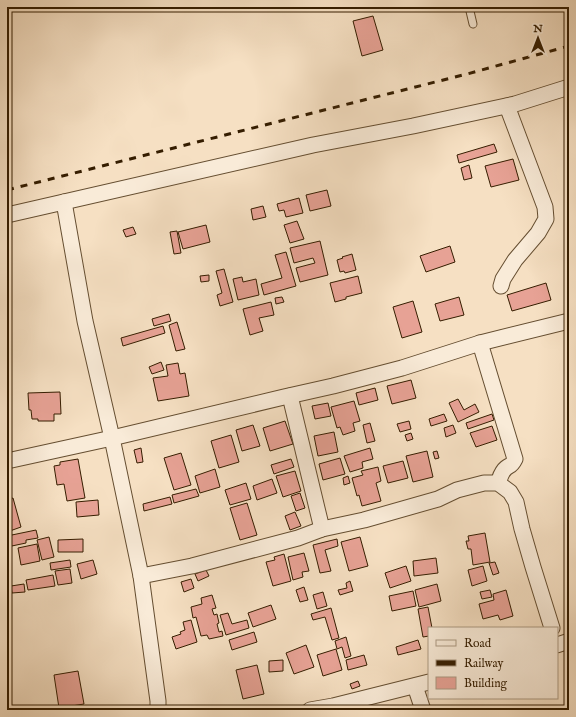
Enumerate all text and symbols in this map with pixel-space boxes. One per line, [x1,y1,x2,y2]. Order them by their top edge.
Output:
north arrow [518,18,558,58]
text: N [532,22,543,36]
legend [428,627,558,699]
text: Road [464,636,492,651]
text: Railway [464,656,503,671]
text: Building [464,676,508,691]

